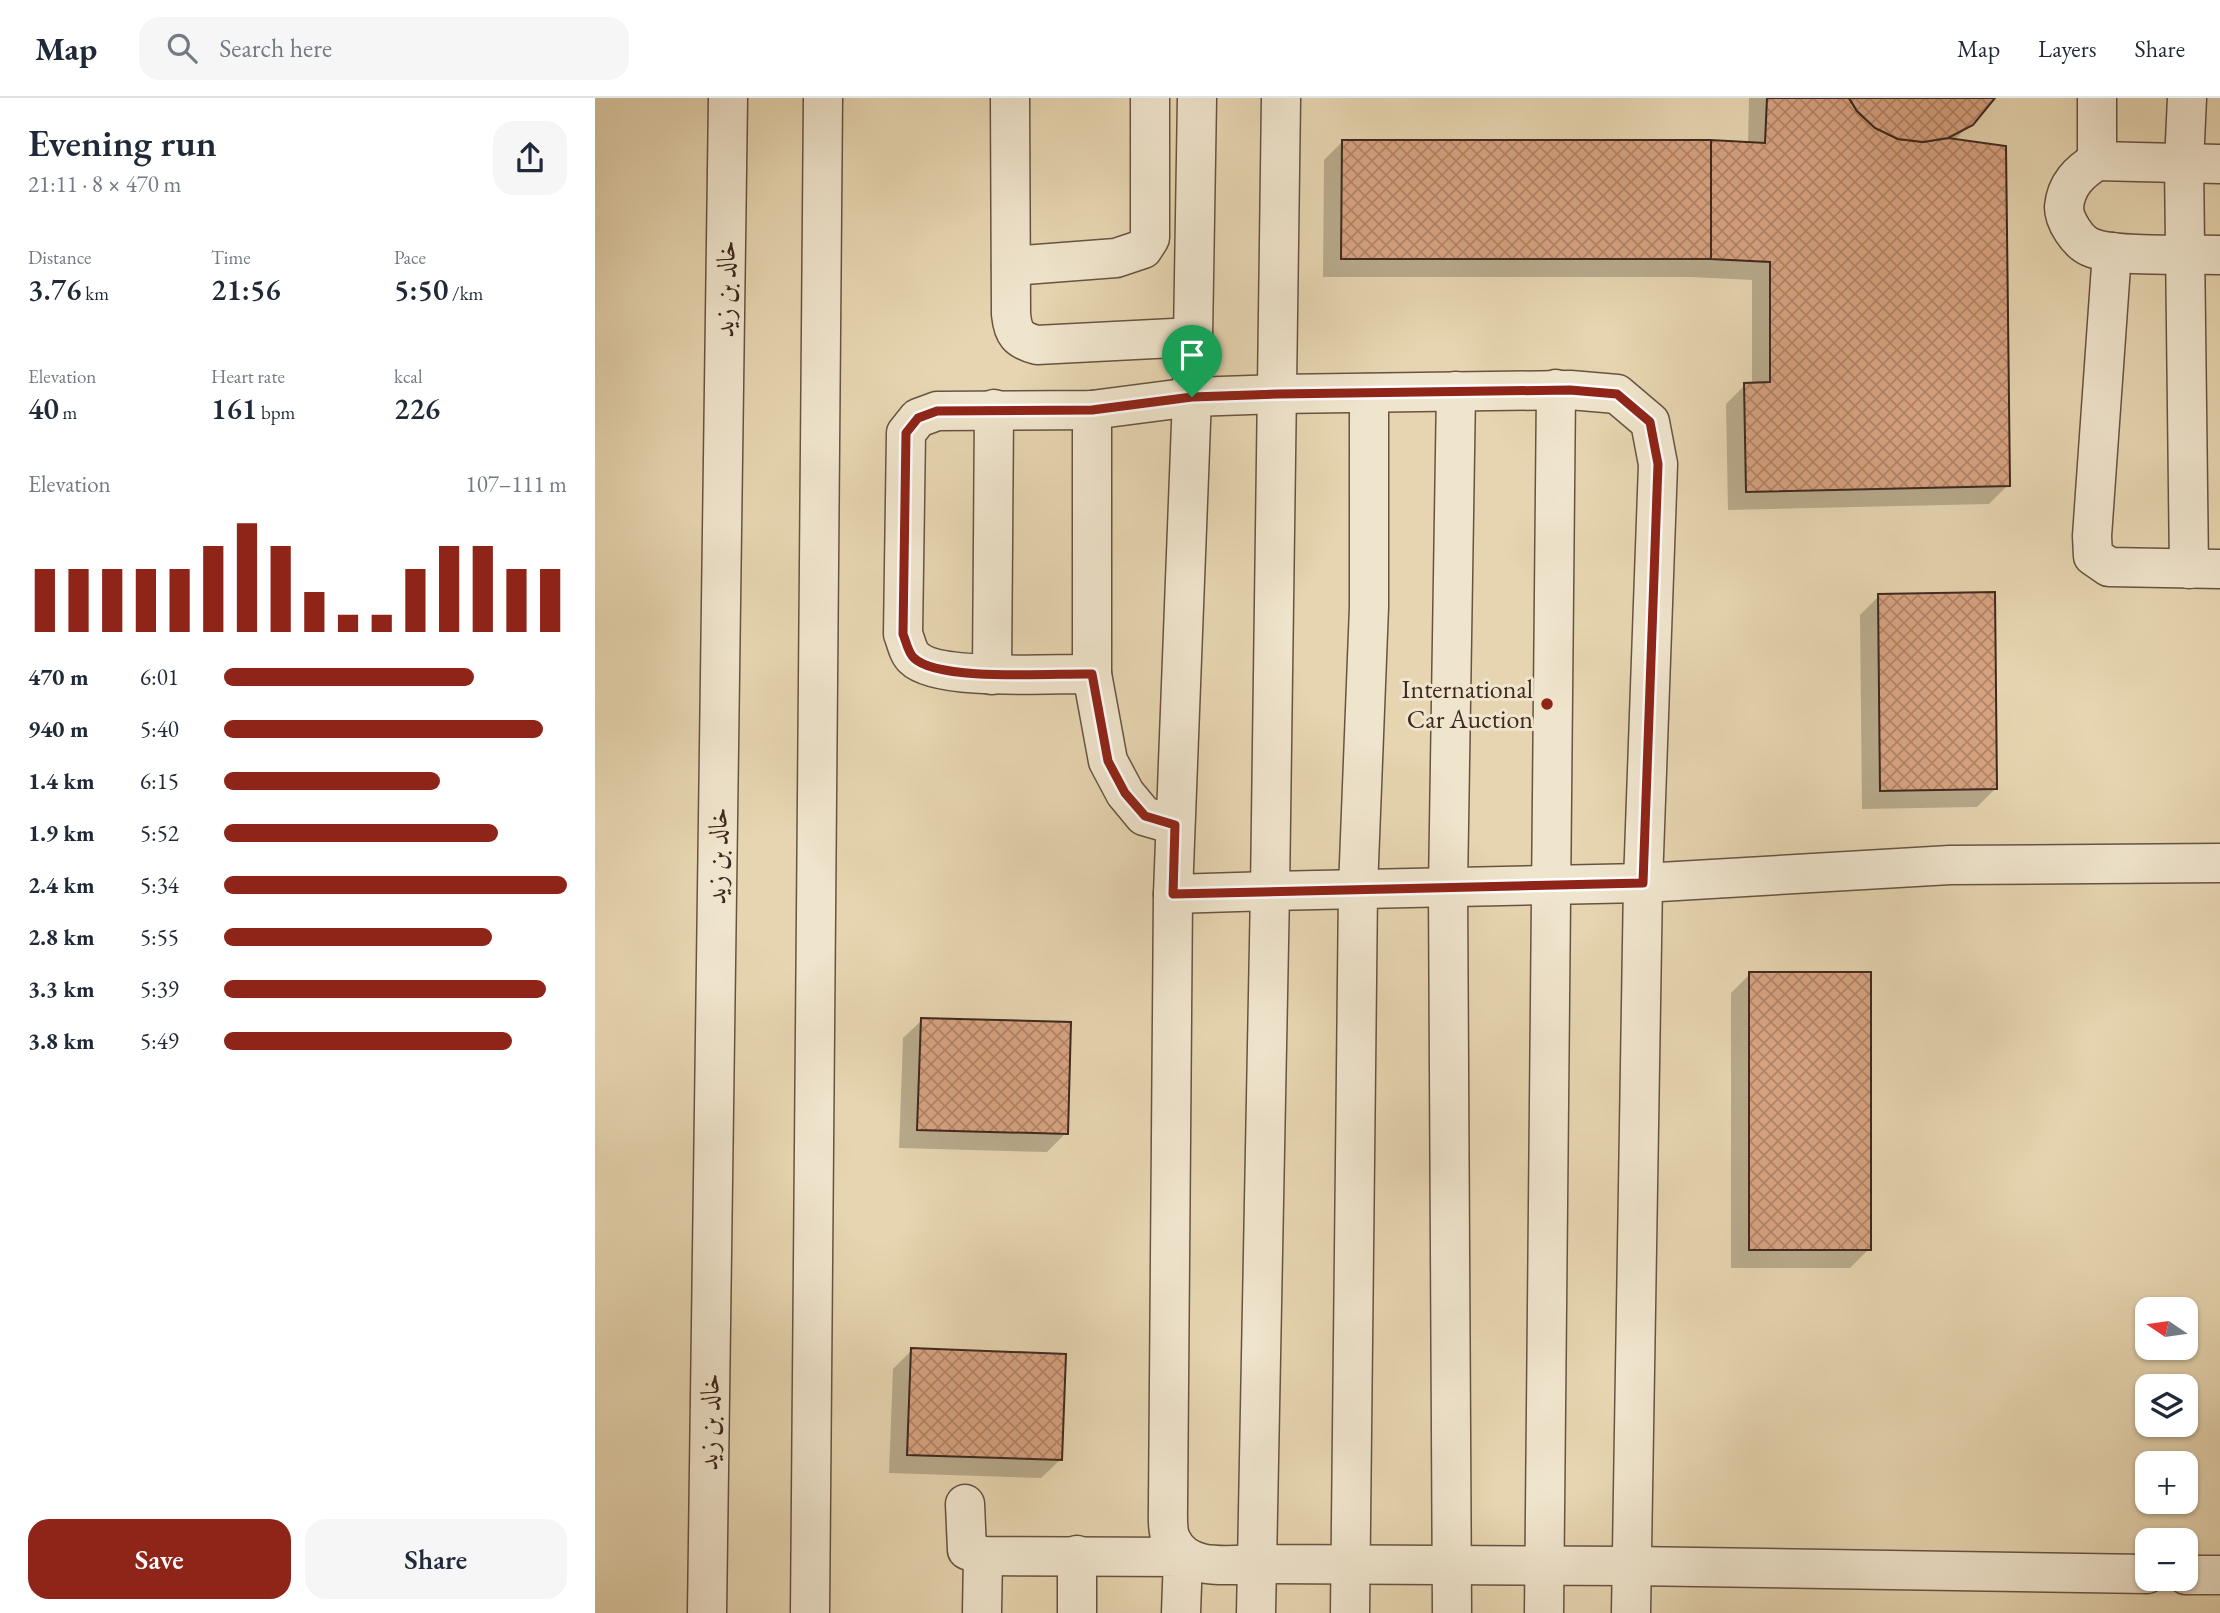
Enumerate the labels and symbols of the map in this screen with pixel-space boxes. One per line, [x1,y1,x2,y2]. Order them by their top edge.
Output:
street label: خالد بن زيد [707,240,743,338]
pin [1162,325,1222,397]
place label: International Car Auction [1402,672,1533,736]
marker: International Car Auction [1539,696,1555,712]
street label: خالد بن زيد [699,807,735,905]
north arrow [2135,1297,2198,1360]
street label: خالد بن زيد [691,1373,727,1471]

